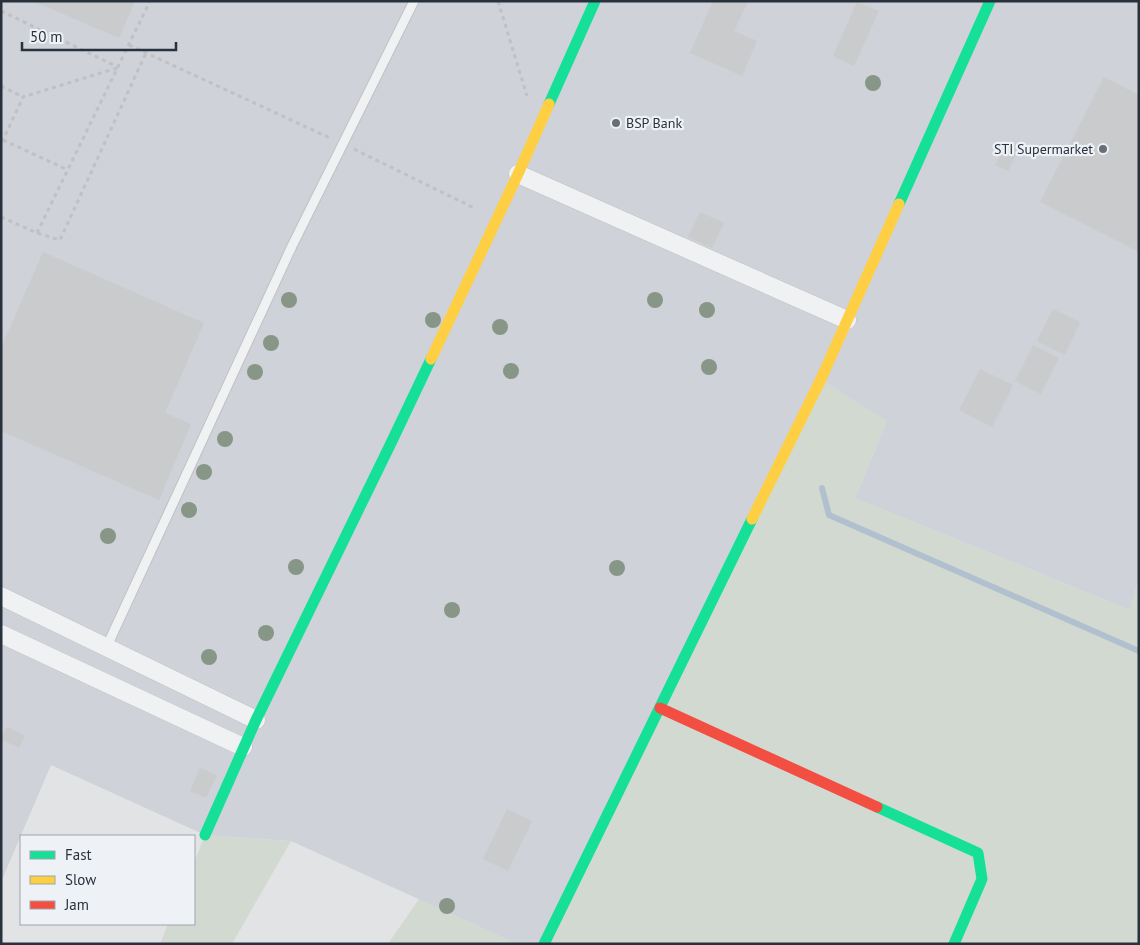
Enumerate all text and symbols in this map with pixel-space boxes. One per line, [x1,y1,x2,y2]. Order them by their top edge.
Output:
scale bar [22,20,176,52]
text: 50 m [30,27,63,46]
place label: BSP Bank [626,114,682,132]
marker: BSP Bank [610,117,622,129]
place label: STI Supermarket [994,140,1093,158]
marker: STI Supermarket [1097,143,1109,155]
legend [20,835,195,925]
text: Fast [65,845,92,864]
text: Slow [65,870,96,889]
text: Jam [64,895,89,914]

